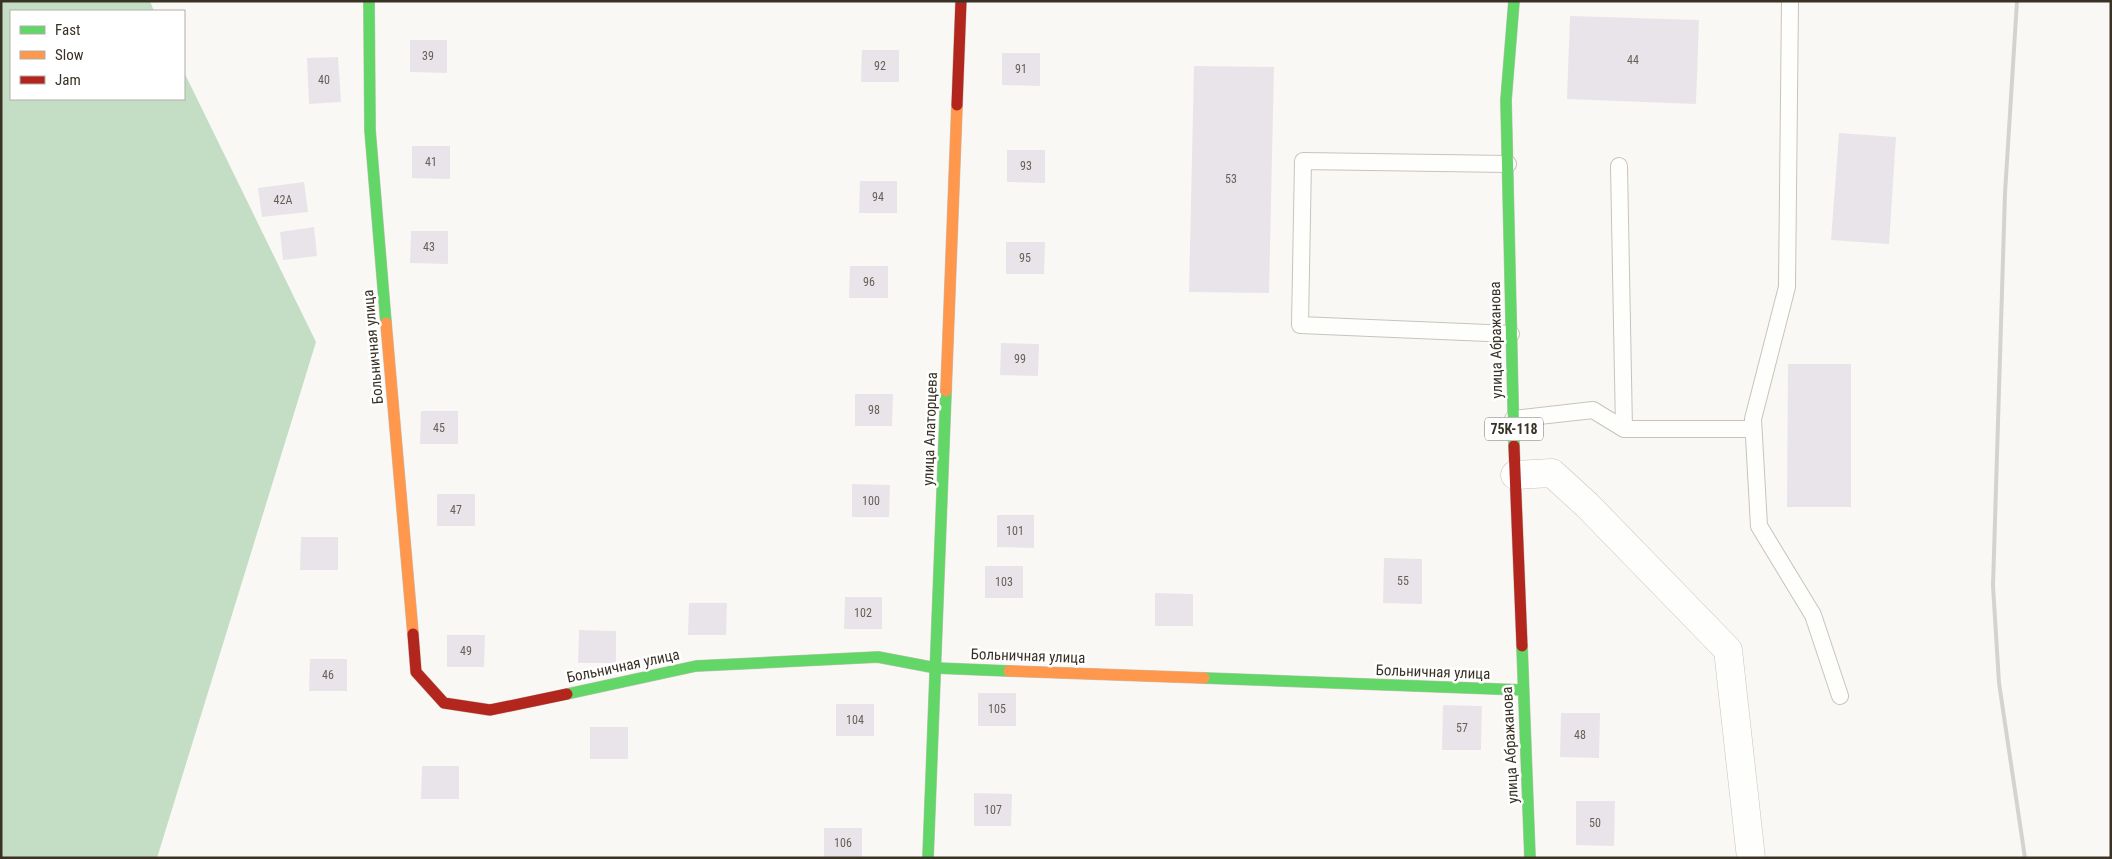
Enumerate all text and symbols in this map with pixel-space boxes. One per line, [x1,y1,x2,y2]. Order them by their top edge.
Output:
legend [10,10,185,100]
text: Fast [55,21,80,39]
text: Slow [55,46,84,64]
house number: 39 [422,49,434,63]
house number: 44 [1627,53,1639,67]
house number: 92 [874,59,886,73]
house number: 91 [1015,62,1027,76]
text: Jam [55,71,81,89]
house number: 40 [318,73,330,87]
house number: 41 [425,155,437,169]
house number: 93 [1020,159,1032,173]
house number: 53 [1225,172,1237,186]
house number: 94 [872,190,884,204]
house number: 42А [274,193,292,207]
house number: 43 [423,240,435,254]
house number: 95 [1019,251,1031,265]
house number: 96 [863,275,875,289]
street label: улица Абражанова [1486,281,1506,399]
street label: Больничная улица [359,289,387,405]
house number: 99 [1014,352,1026,366]
street label: улица Алаторцева [919,372,941,486]
house number: 98 [868,403,880,417]
road number: 75К-118 [1485,418,1543,440]
house number: 45 [433,421,445,435]
house number: 100 [862,494,880,508]
house number: 47 [450,503,462,517]
house number: 101 [1006,524,1024,538]
house number: 55 [1397,574,1409,588]
house number: 103 [995,575,1013,589]
house number: 102 [854,606,872,620]
house number: 49 [460,644,472,658]
street label: Больничная улица [565,645,681,687]
street label: Больничная улица [970,645,1086,667]
street label: Больничная улица [1375,661,1491,683]
house number: 46 [322,668,334,682]
street label: улица Абражанова [1498,686,1522,804]
house number: 105 [988,702,1006,716]
house number: 104 [846,713,864,727]
house number: 57 [1456,721,1468,735]
house number: 48 [1574,728,1586,742]
house number: 107 [984,803,1002,817]
house number: 50 [1589,816,1601,830]
house number: 106 [834,836,852,850]

